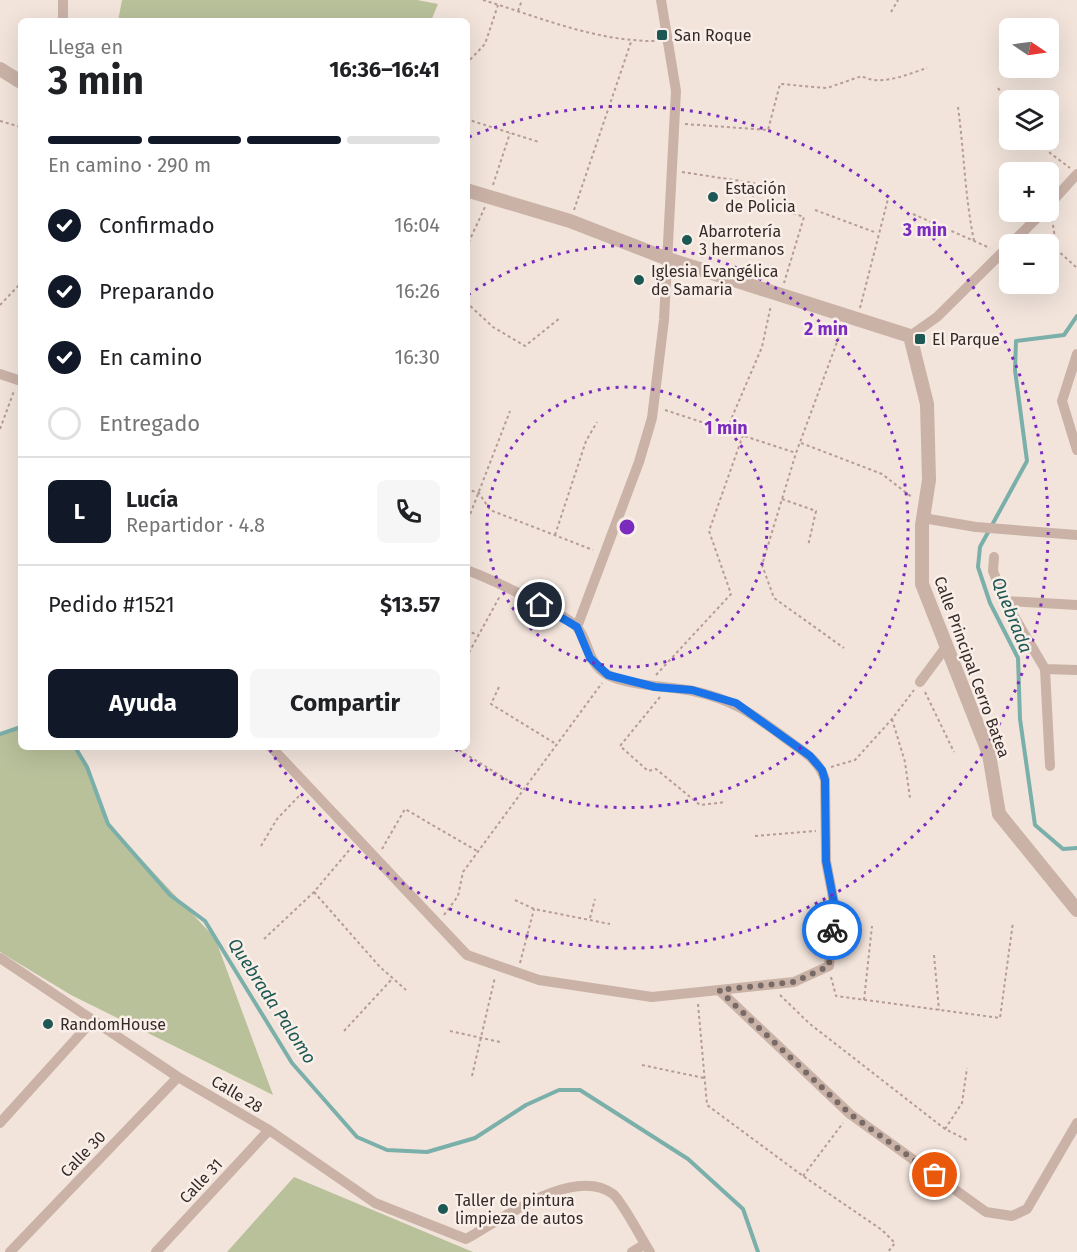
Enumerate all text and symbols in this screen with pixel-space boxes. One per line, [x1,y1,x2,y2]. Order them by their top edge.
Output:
north arrow [999,18,1059,78]
map controls [999,18,1059,294]
place label: San Roque [674,26,751,45]
marker: San Roque [655,28,669,42]
text: Llega en [48,35,123,59]
text: 16:36–16:41 [329,56,440,83]
text: 3 min [48,58,144,104]
button: layers [999,90,1059,150]
text: En camino · 290 m [48,153,211,177]
button: + [999,162,1059,222]
place label: Estación de Policia [725,179,796,216]
marker: Estación de Policia [706,190,720,204]
icon: check [48,209,81,242]
text: Confirmado [99,212,215,239]
text: 16:04 [394,213,440,237]
text: 3 min [902,219,947,241]
place label: Abarrotería 3 hermanos [699,222,784,259]
marker: Abarrotería 3 hermanos [680,233,694,247]
button: − [999,234,1059,294]
place label: Iglesia Evangélica de Samaria [651,262,778,299]
marker: Iglesia Evangélica de Samaria [632,273,646,287]
icon: check [48,275,81,308]
text: Preparando [99,278,215,305]
text: 16:26 [395,279,440,303]
text: 2 min [804,318,848,340]
place label: El Parque [932,330,1000,349]
marker: El Parque [913,332,927,346]
icon: check [48,341,81,374]
text: En camino [99,344,202,371]
text: 16:30 [395,345,440,369]
text: Entregado [99,410,200,437]
text: 1 min [704,417,748,439]
button: phone [377,480,440,543]
text: Lucía [126,486,178,513]
text: L [74,498,85,525]
text: Repartidor · 4.8 [126,513,265,537]
centre of rings [617,517,637,537]
street label: Calle Principal Cerro Batea [930,574,1014,760]
water label: Quebrada [987,574,1037,656]
pin [514,579,565,630]
icon: home [523,588,556,621]
text: Pedido #1521 [48,591,175,618]
text: $13.57 [380,591,440,618]
button: Ayuda [48,669,238,738]
button: Compartir [250,669,440,738]
courier [802,900,862,960]
icon: bike [816,914,849,947]
water label: Quebrada Palomo [223,934,321,1068]
place label: RandomHouse [60,1015,166,1034]
marker: RandomHouse [41,1017,55,1031]
street label: Calle 28 [208,1071,266,1117]
street label: Calle 30 [57,1127,110,1181]
pin [909,1149,960,1200]
street label: Calle 31 [176,1155,226,1207]
icon: bag [918,1158,951,1191]
place label: Taller de pintura limpieza de autos [455,1191,583,1228]
marker: Taller de pintura limpieza de autos [436,1202,450,1216]

